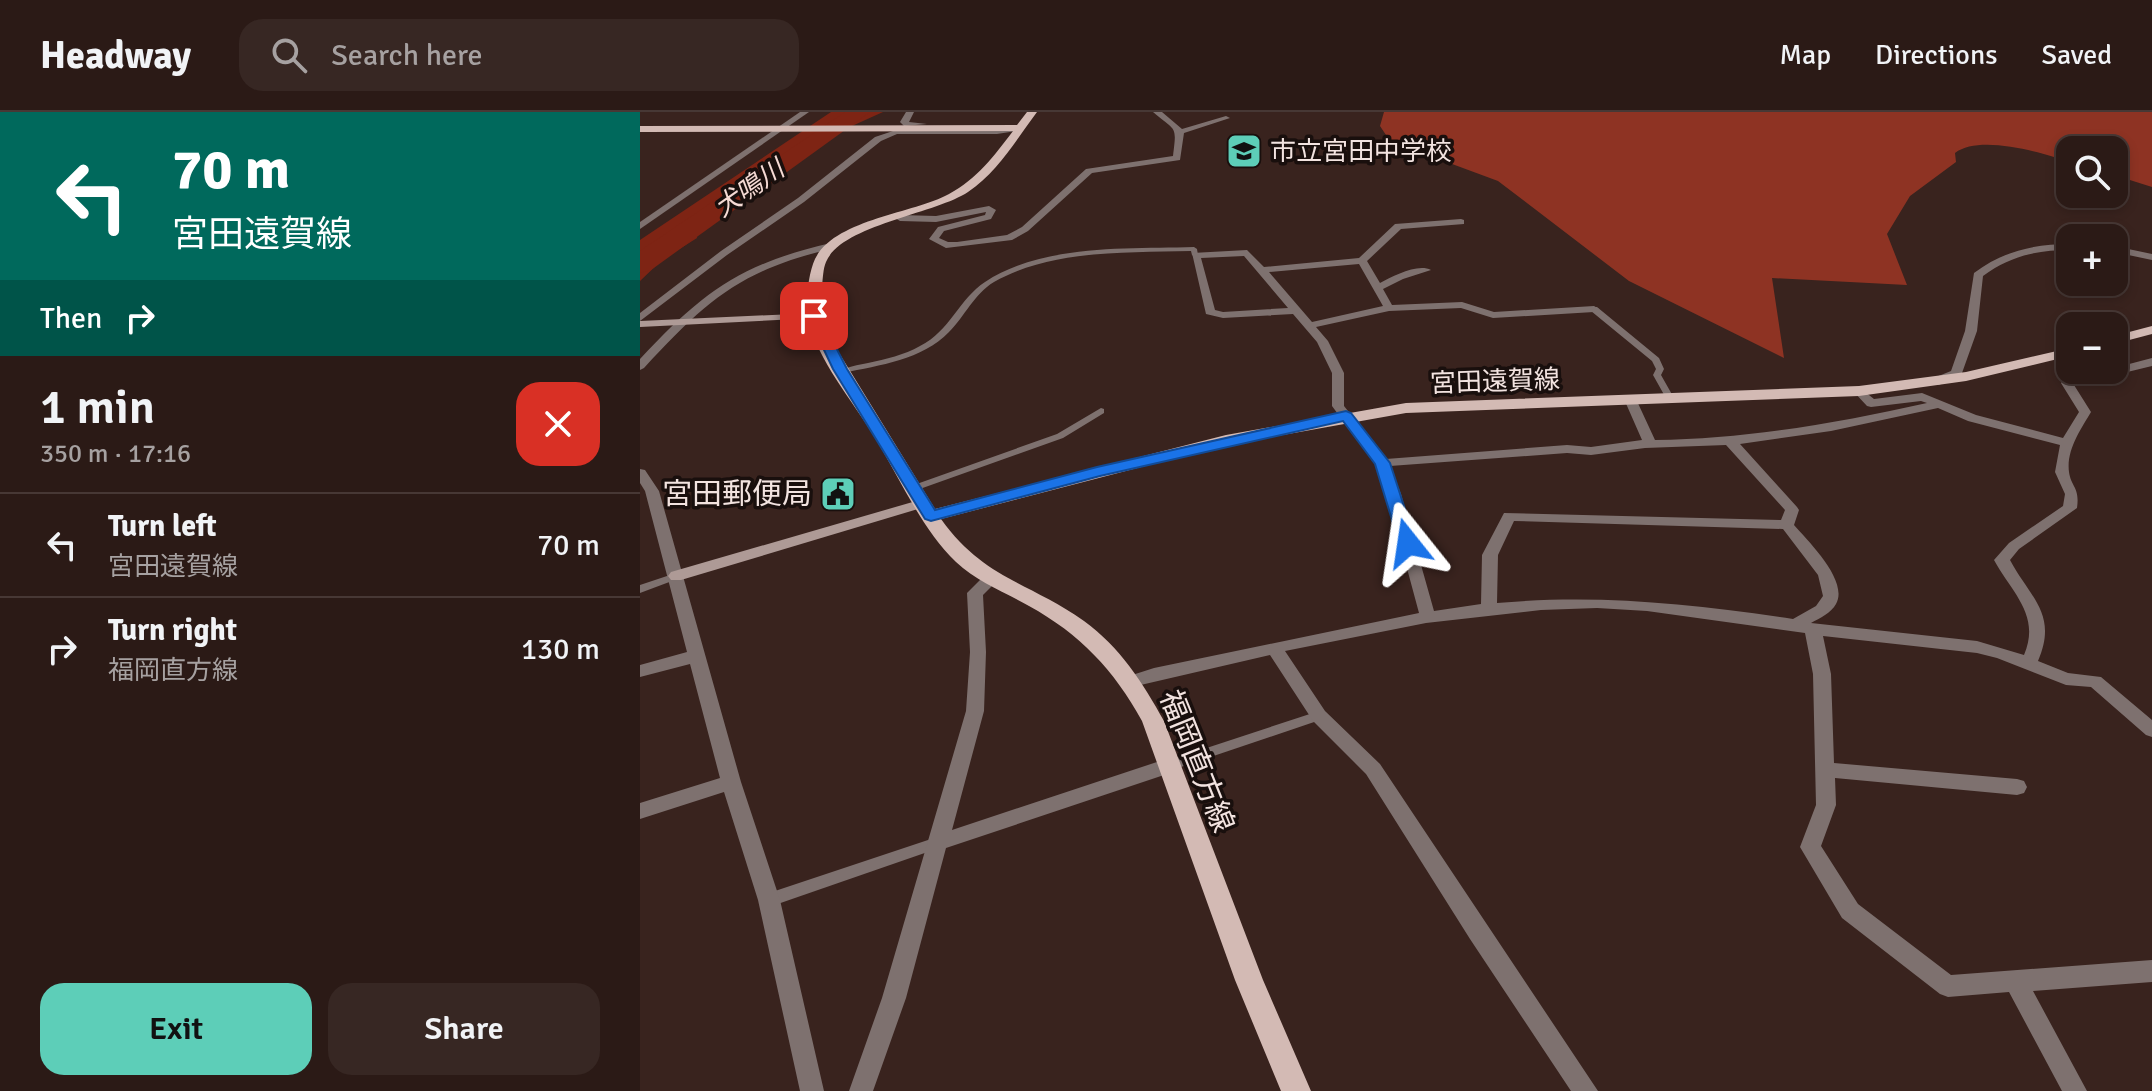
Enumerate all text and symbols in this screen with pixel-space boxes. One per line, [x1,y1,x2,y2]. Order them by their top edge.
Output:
search box [239,19,799,91]
text: Headway [40,32,191,79]
icon: search [267,33,311,77]
text: Search here [331,37,482,74]
text: Map [1779,38,1831,72]
text: Directions [1875,38,1997,72]
text: Saved [2041,38,2112,72]
school or university icon: 市立宮田中学校 [1225,132,1263,170]
text: 70 m [172,135,290,204]
place label: 市立宮田中学校 [1270,136,1452,168]
map controls [2056,136,2128,384]
button: search [2056,136,2128,208]
icon: left [40,144,144,248]
water label: 犬鳴川 [708,152,793,224]
text: 宮田遠賀線 [172,212,352,257]
button: + [2056,224,2128,296]
pin [780,282,848,350]
icon: arrive [792,294,836,338]
icon: right [118,296,162,340]
text: Then [40,300,102,337]
button: − [2056,312,2128,384]
street label: 宮田遠賀線 [1430,364,1561,400]
text: 1 min [40,378,155,437]
button: close [516,382,600,466]
text: 350 m · 17:16 [40,438,191,470]
public building icon: 宮田郵便局 [819,475,857,513]
place label: 宮田郵便局 [662,476,812,513]
position arrow [1366,501,1450,585]
text: Turn left [108,508,217,545]
icon: left [40,523,84,567]
text: 70 m [537,527,600,564]
text: 宮田遠賀線 [108,551,238,583]
text: Turn right [108,612,237,649]
icon: right [40,627,84,671]
text: 130 m [521,631,600,668]
text: 福岡直方線 [108,655,238,687]
street label: 福岡直方線 [1151,685,1242,838]
button: Exit [40,983,312,1075]
button: Share [328,983,600,1075]

